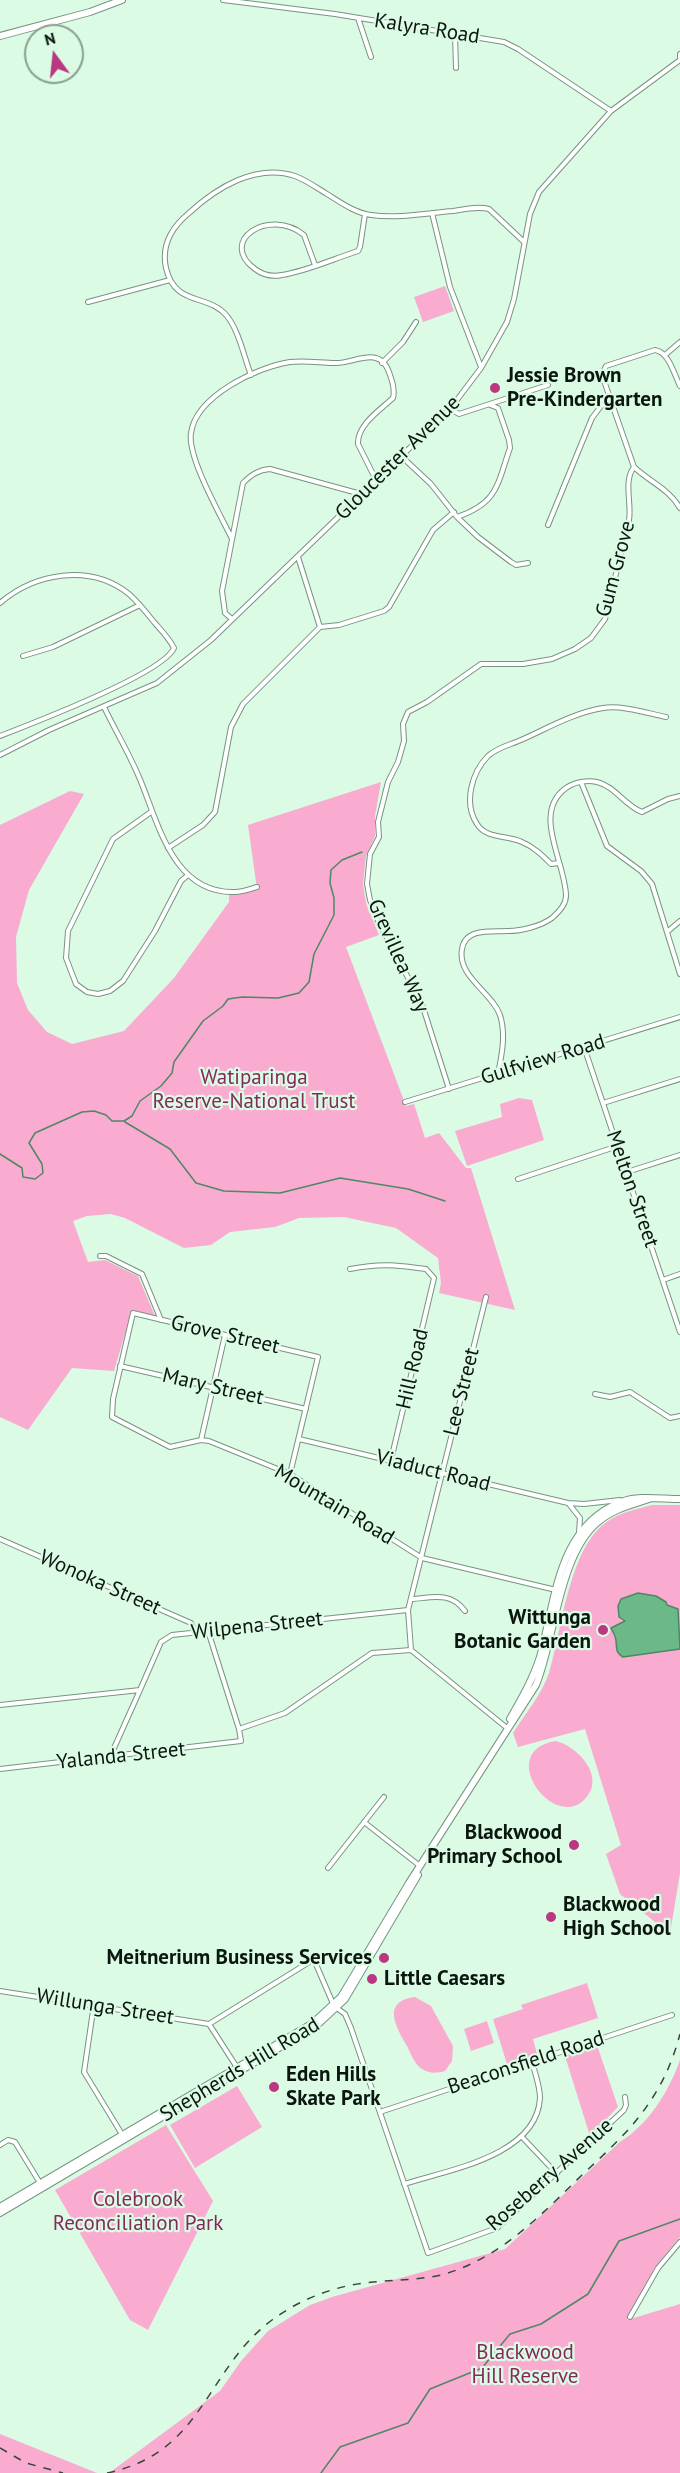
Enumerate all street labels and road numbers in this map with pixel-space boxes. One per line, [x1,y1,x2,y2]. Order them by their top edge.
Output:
street label: Kalyra Road [373,8,481,50]
street label: Gloucester Avenue [330,390,466,526]
street label: Gum Grove [591,518,641,620]
street label: Grevillea Way [362,895,434,1017]
street label: Gulfview Road [478,1029,608,1091]
street label: Melton Street [600,1127,664,1251]
street label: Grove Street [168,1310,282,1360]
street label: Hill Road [391,1326,435,1412]
street label: Lee Street [439,1345,485,1439]
street label: Mary Street [160,1363,266,1411]
street label: Viaduct Road [373,1445,493,1497]
street label: Mountain Road [269,1459,399,1551]
street label: Wonoka Street [35,1545,165,1621]
street label: Wilpena Street [190,1607,324,1645]
street label: Yalanda Street [55,1737,187,1775]
street label: Willunga Street [34,1984,176,2030]
street label: Shepherds Hill Road [156,2012,324,2128]
street label: Beaconsfield Road [444,2026,608,2100]
street label: Roseberry Avenue [482,2113,618,2237]

